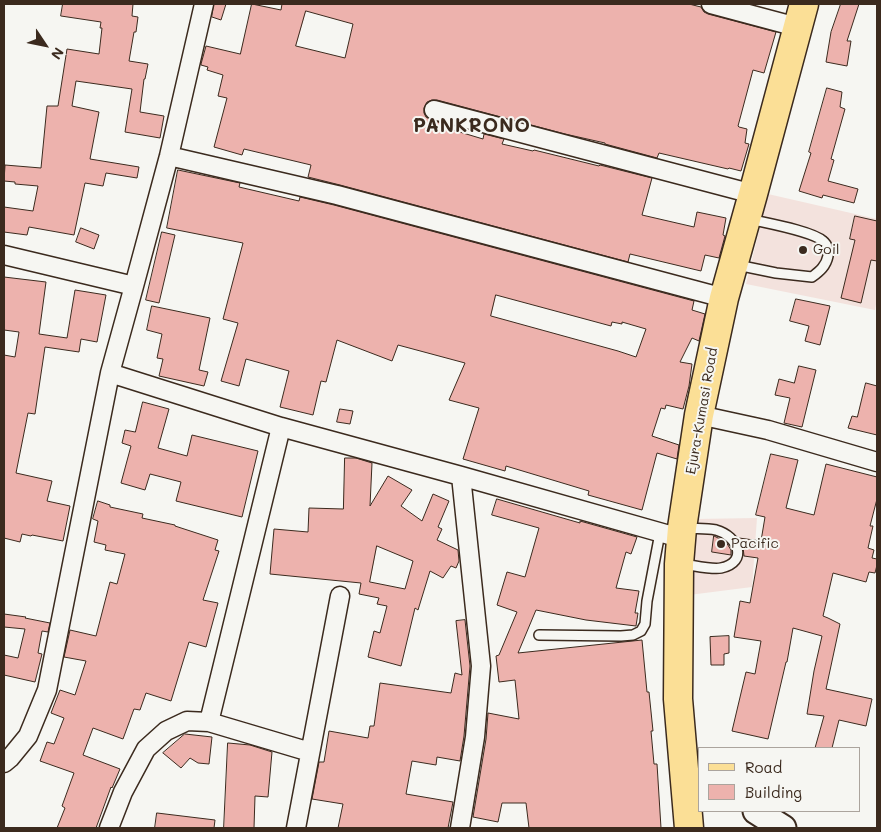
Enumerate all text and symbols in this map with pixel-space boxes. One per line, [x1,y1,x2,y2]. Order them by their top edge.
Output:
north arrow [20,20,70,70]
text: N [47,44,69,63]
district label: PANKRONO [412,115,532,137]
place label: Goil [813,242,839,258]
marker: Goil [797,244,809,256]
street label: Ejura-Kumasi Road [683,346,721,476]
place label: Pacific [731,536,779,552]
marker: Pacific [715,538,727,550]
legend [698,747,861,812]
text: Road [745,757,782,777]
text: Building [745,782,802,802]

